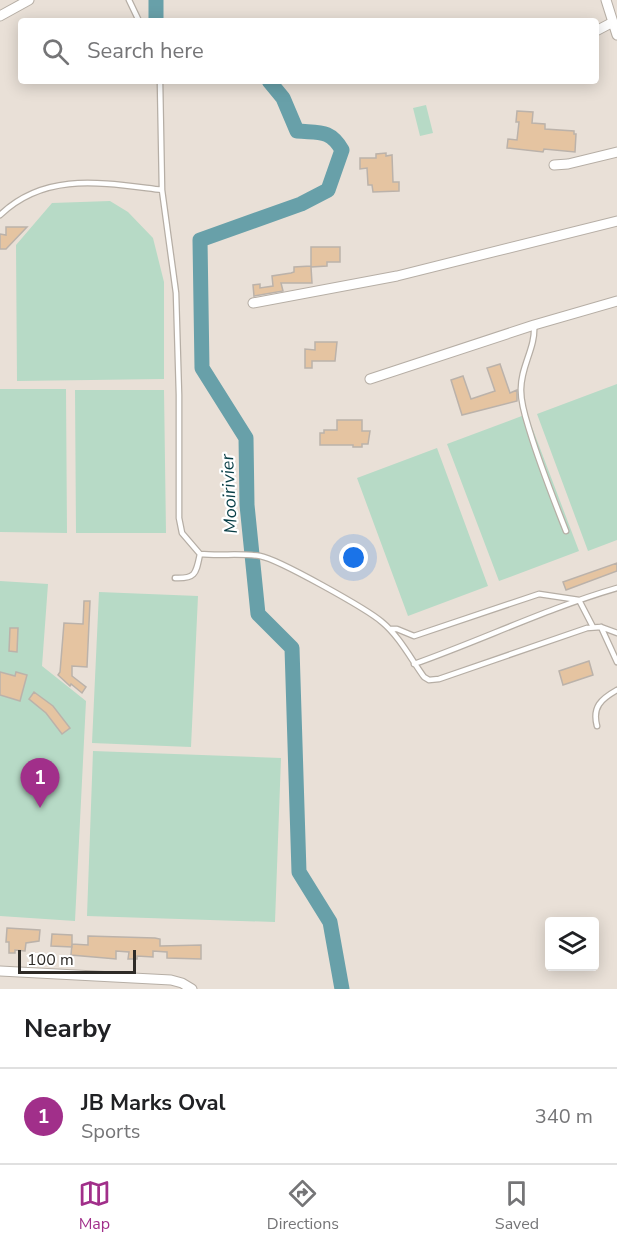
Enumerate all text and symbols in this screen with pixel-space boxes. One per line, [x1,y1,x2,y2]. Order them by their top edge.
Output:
search box [18,18,599,84]
icon: search [39,35,72,68]
text: Search here [87,36,204,66]
water label: Mooirivier [215,453,243,534]
your location [339,543,368,572]
pin: 1 [20,758,60,808]
map controls [545,917,599,971]
button: layers [545,917,599,971]
scale bar [18,947,136,974]
text: 100 m [27,949,74,971]
text: Nearby [24,1011,111,1046]
text: JB Marks Oval [81,1088,226,1118]
text: 1 [38,1103,50,1130]
text: 340 m [535,1103,593,1130]
text: Sports [81,1118,140,1145]
tab: Map [78,1177,111,1235]
tab: Directions [267,1177,339,1235]
tab: Saved [495,1177,539,1235]

